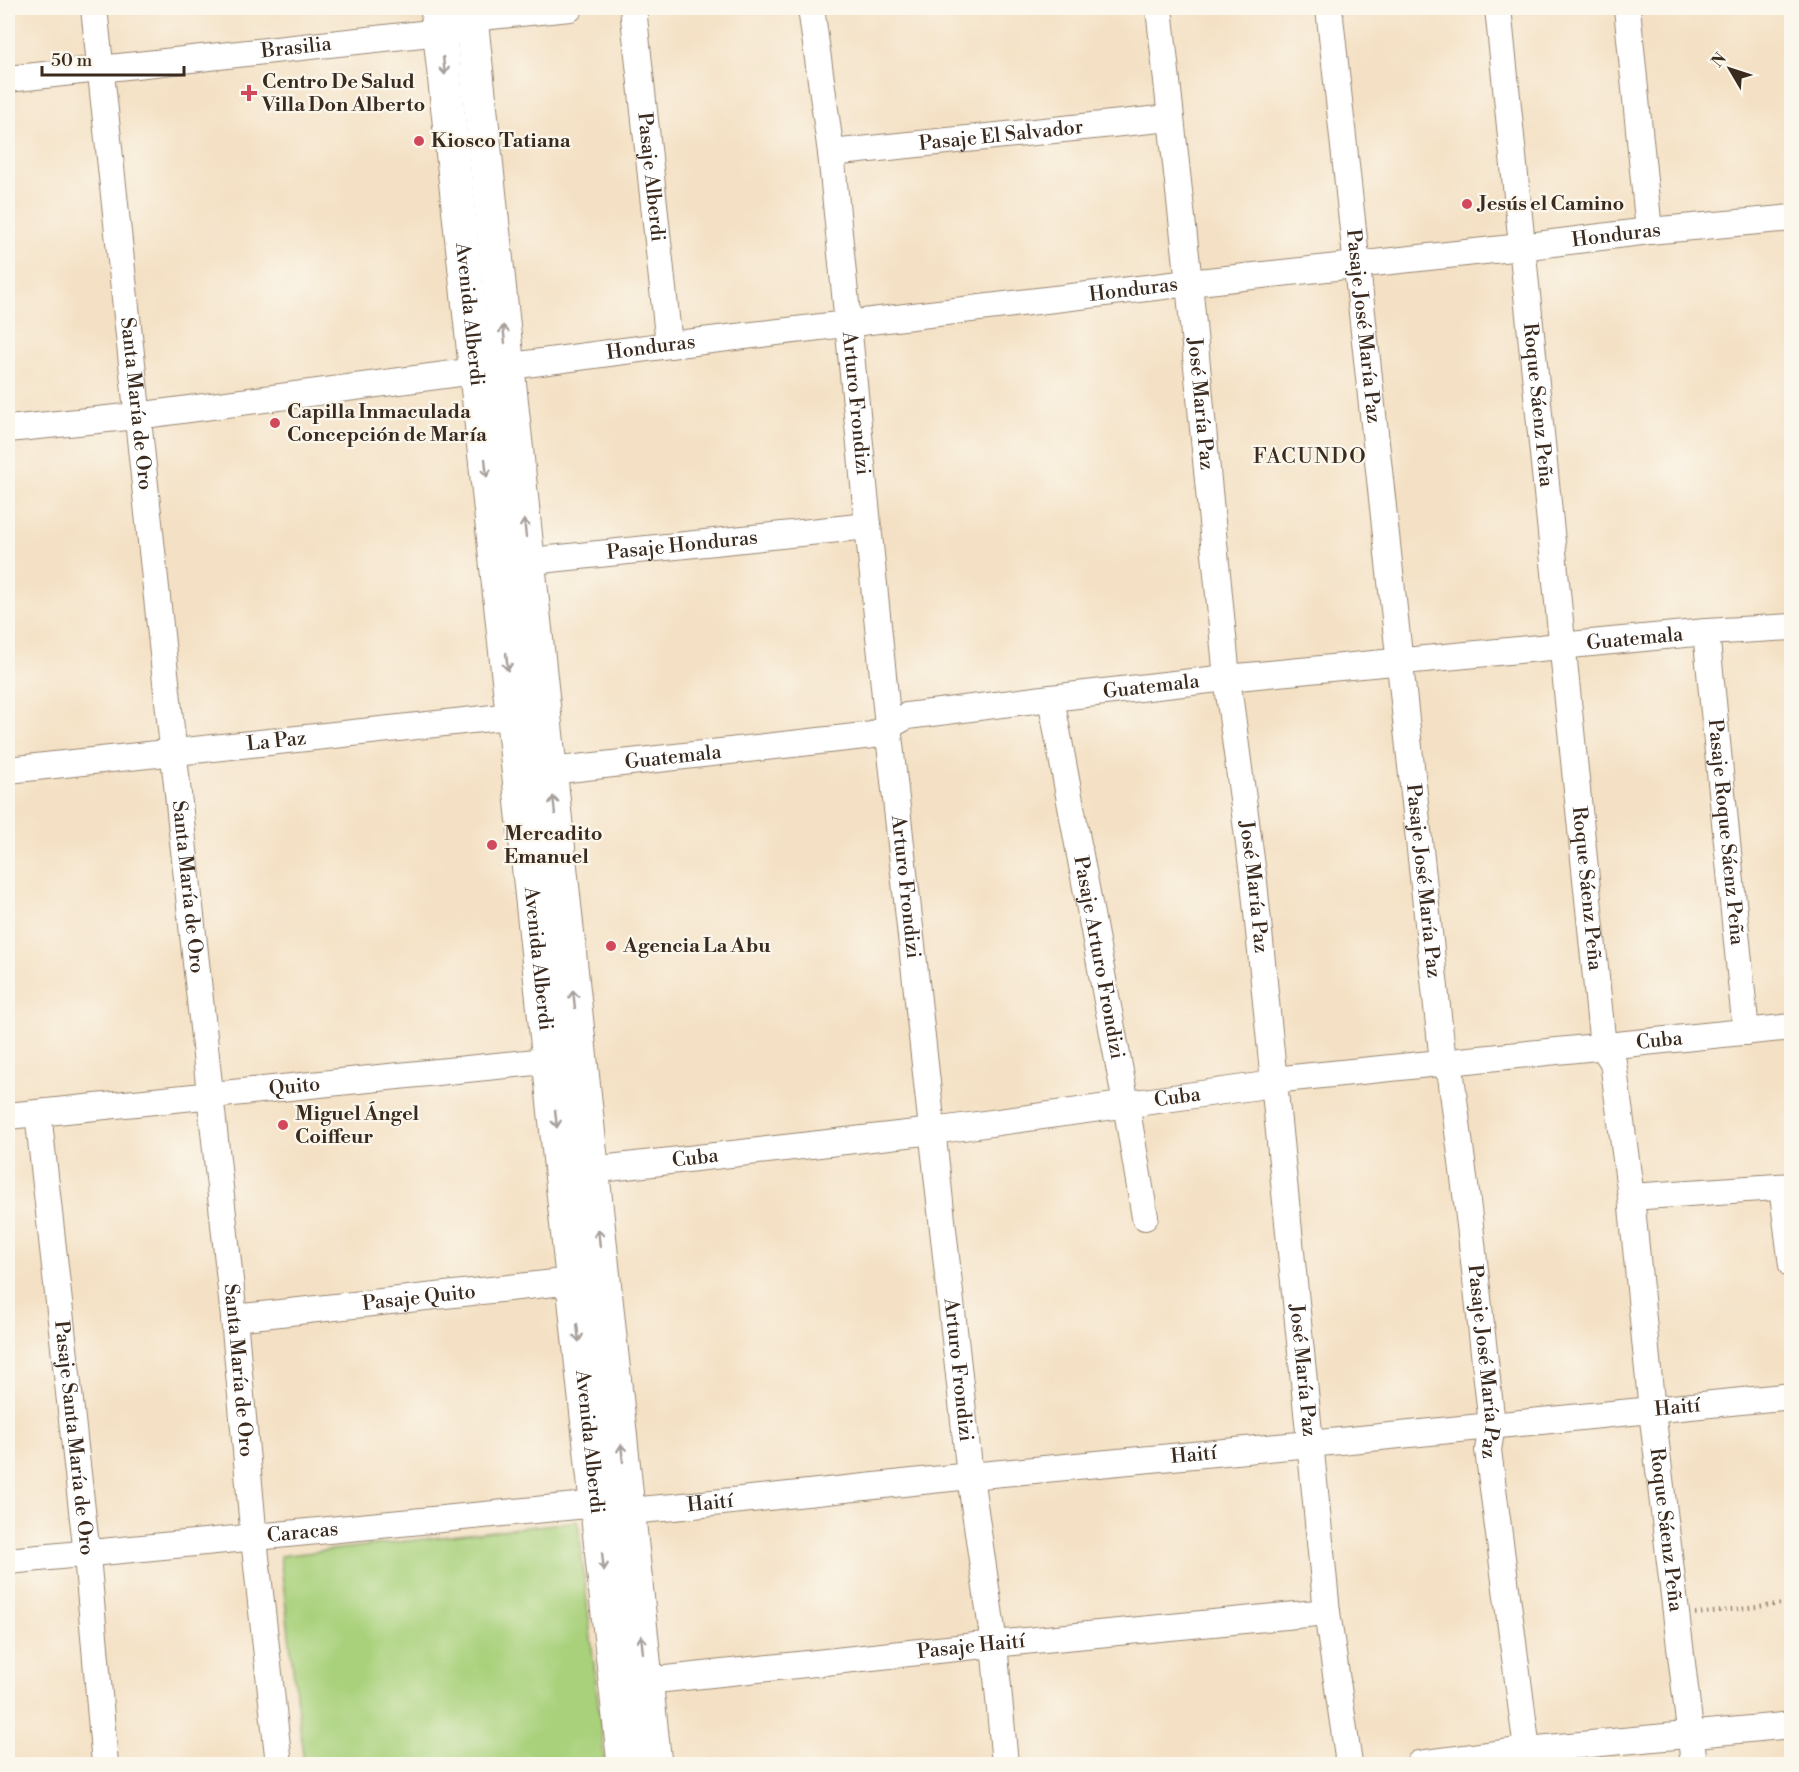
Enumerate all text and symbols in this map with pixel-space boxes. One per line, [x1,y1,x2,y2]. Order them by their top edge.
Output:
street label: Brasilia [259,31,334,64]
scale bar [42,39,184,77]
north arrow [1700,39,1760,99]
text: 50 m [51,49,93,72]
text: N [1707,49,1731,71]
one-way arrow [438,55,449,75]
place label: Centro De Salud Villa Don Alberto [261,70,425,118]
marker: Centro De Salud Villa Don Alberto [240,84,258,102]
street label: Pasaje Alberdi [632,111,670,243]
street label: Pasaje El Salvador [918,114,1085,156]
place label: Kiosco Tatiana [431,129,571,154]
marker: Kiosco Tatiana [412,134,426,148]
place label: Jesús el Camino [1476,192,1624,217]
marker: Jesús el Camino [1460,197,1474,211]
street label: Honduras [1570,217,1662,253]
street label: Pasaje José María Paz [1340,228,1386,425]
street label: Avenida Alberdi [449,240,490,388]
street label: Honduras [1087,272,1179,307]
street label: Santa María de Oro [115,316,158,491]
street label: Roque Sáenz Peña [1517,322,1559,489]
one-way arrow [498,324,509,344]
street label: Honduras [605,329,697,366]
street label: Arturo Frondizi [836,330,876,477]
street label: José María Paz [1182,335,1219,471]
place label: Capilla Inmaculada Concepción de María [287,400,487,448]
marker: Capilla Inmaculada Concepción de María [268,416,282,430]
district label: FACUNDO [1253,444,1367,470]
one-way arrow [481,458,492,478]
one-way arrow [519,518,530,538]
street label: Pasaje Honduras [605,525,759,566]
street label: Guatemala [1585,622,1685,656]
one-way arrow [502,652,513,672]
street label: Guatemala [1102,669,1202,705]
street label: Pasaje Roque Sáenz Peña [1702,718,1750,947]
street label: La Paz [245,726,308,757]
street label: Guatemala [624,739,724,775]
street label: Pasaje José María Paz [1400,783,1446,979]
one-way arrow [548,796,559,816]
street label: Santa María de Oro [166,799,210,975]
street label: Roque Sáenz Peña [1566,805,1608,973]
street label: Arturo Frondizi [885,813,926,960]
street label: José María Paz [1233,818,1274,954]
place label: Mercadito Emanuel [504,822,602,870]
marker: Mercadito Emanuel [485,838,499,852]
street label: Pasaje Arturo Frondizi [1068,854,1130,1062]
street label: Avenida Alberdi [518,885,558,1032]
place label: Agencia La Abu [622,934,771,959]
marker: Agencia La Abu [604,939,618,953]
one-way arrow [569,990,580,1009]
street label: Cuba [1635,1026,1685,1055]
street label: Quito [268,1072,321,1102]
street label: Cuba [1153,1082,1203,1113]
place label: Miguel Ángel Coiffeur [295,1101,420,1150]
one-way arrow [550,1108,561,1128]
marker: Miguel Ángel Coiffeur [276,1118,290,1132]
street label: Cuba [671,1143,721,1173]
one-way arrow [594,1229,605,1248]
street label: Pasaje José María Paz [1462,1263,1505,1460]
street label: Pasaje Quito [361,1279,477,1316]
street label: Santa María de Oro [218,1283,259,1458]
street label: Arturo Frondizi [938,1296,979,1443]
street label: José María Paz [1284,1302,1322,1438]
street label: Pasaje Santa María de Oro [49,1319,99,1557]
one-way arrow [573,1323,584,1343]
street label: Avenida Alberdi [570,1368,610,1515]
street label: Haití [1653,1393,1703,1422]
street label: Haití [1170,1440,1219,1470]
one-way arrow [616,1443,627,1463]
street label: Roque Sáenz Peña [1644,1446,1688,1614]
street label: Haití [686,1488,736,1518]
street label: Caracas [266,1517,339,1548]
one-way arrow [598,1552,609,1571]
street label: Pasaje Haití [916,1628,1028,1665]
one-way arrow [636,1634,647,1654]

